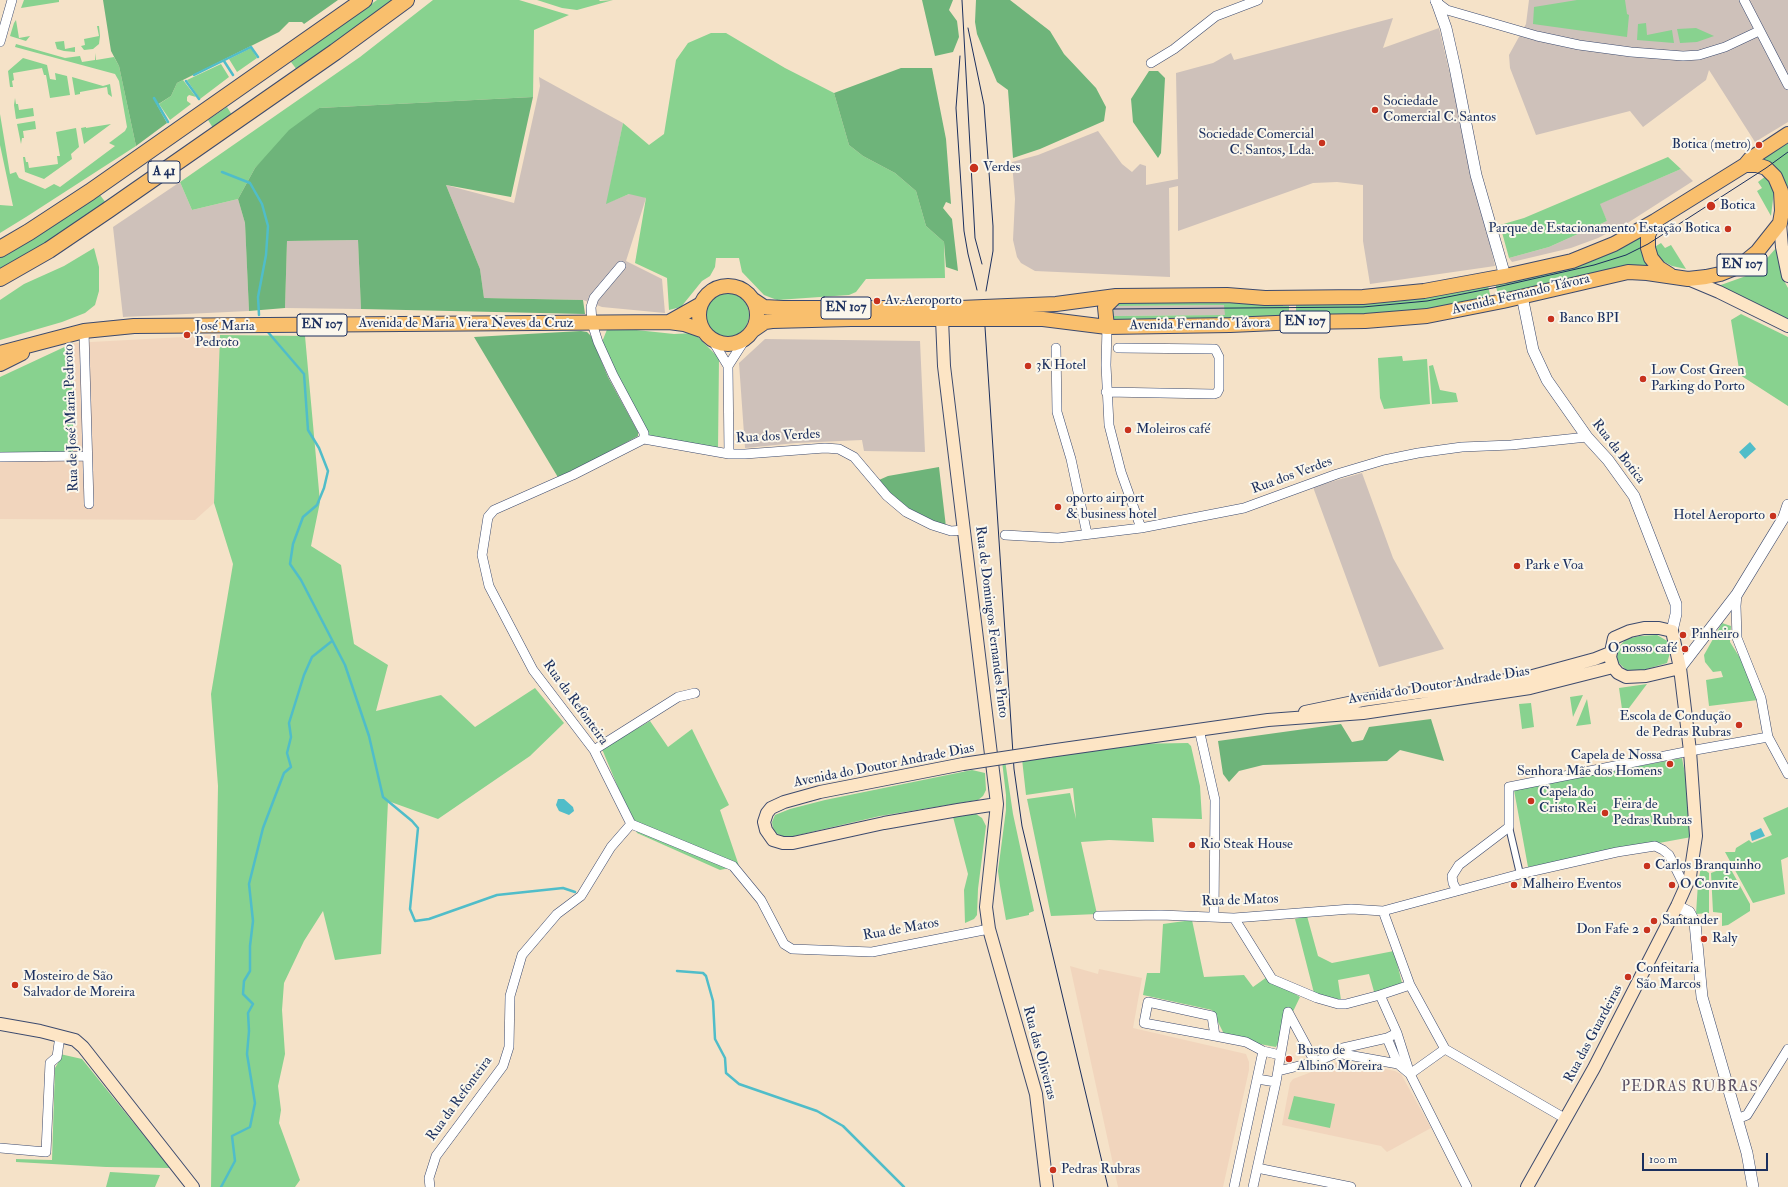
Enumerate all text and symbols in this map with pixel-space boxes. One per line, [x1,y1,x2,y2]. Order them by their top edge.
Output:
place label: Sociedade Comercial C. Santos [1383,94,1496,126]
marker: Sociedade Comercial C. Santos [1370,105,1380,115]
place label: Sociedade Comercial C. Santos, Lda. [1198,127,1314,160]
place label: Botica (metro) [1672,137,1751,153]
marker: Sociedade Comercial C. Santos, Lda. [1317,138,1327,148]
marker: Botica (metro) [1754,140,1764,150]
place label: Verdes [983,160,1020,176]
road number: A 41 [148,161,180,183]
marker: Verdes [968,162,980,174]
place label: Botica [1720,198,1756,214]
marker: Botica [1705,200,1717,212]
place label: Parque de Estacionamento Estação Botica [1488,221,1720,237]
marker: Parque de Estacionamento Estação Botica [1723,224,1733,234]
road number: EN 107 [1717,254,1767,276]
street label: Avenida Fernando Távora [1450,271,1592,319]
place label: Av. Aeroporto [885,293,962,309]
marker: Av. Aeroporto [872,296,882,306]
road number: EN 107 [821,297,871,319]
road number: EN 107 [1280,311,1330,333]
place label: Banco BPI [1559,311,1619,327]
road number: EN 107 [297,314,347,336]
marker: Banco BPI [1546,314,1556,324]
street label: Avenida Fernando Távora [1129,315,1271,335]
street label: Avenida de Maria Viera Neves da Cruz [358,316,574,332]
place label: José Maria Pedroto [195,319,255,352]
marker: José Maria Pedroto [182,330,192,340]
street label: Rua de José Maria Pedroto [61,344,83,492]
place label: 3K Hotel [1036,358,1086,374]
marker: 3K Hotel [1023,361,1033,371]
place label: Low Cost Green Parking do Porto [1651,363,1745,396]
marker: Low Cost Green Parking do Porto [1638,374,1648,384]
street label: Rua da Botica [1588,417,1648,487]
place label: Moleiros café [1136,422,1210,438]
marker: Moleiros café [1123,425,1133,435]
street label: Rua dos Verdes [735,426,821,448]
street label: Rua dos Verdes [1249,454,1335,498]
place label: oporto airport & business hotel [1066,491,1157,524]
marker: oporto airport & business hotel [1053,502,1063,512]
place label: Hotel Aeroporto [1673,508,1765,524]
marker: Hotel Aeroporto [1768,511,1778,521]
street label: Rua de Domingos Fernandes Pinto [971,525,1011,719]
place label: Park e Voa [1525,558,1583,574]
marker: Park e Voa [1512,561,1522,571]
place label: Pinheiro [1691,627,1739,643]
marker: Pinheiro [1678,630,1688,640]
place label: O nosso café [1608,641,1677,657]
marker: O nosso café [1680,644,1690,654]
street label: Rua da Refonteira [539,657,611,749]
street label: Avenida do Doutor Andrade Dias [1347,663,1531,709]
place label: Escola de Condução de Pedras Rubras [1619,709,1731,742]
marker: Escola de Condução de Pedras Rubras [1734,720,1744,730]
street label: Avenida do Doutor Andrade Dias [792,740,976,792]
place label: Capela de Nossa Senhora Mãe dos Homens [1517,748,1662,780]
marker: Capela de Nossa Senhora Mãe dos Homens [1665,759,1675,769]
place label: Capela do Cristo Rei [1539,785,1597,818]
marker: Capela do Cristo Rei [1526,796,1536,806]
place label: Feira de Pedras Rubras [1613,797,1692,830]
marker: Feira de Pedras Rubras [1600,808,1610,818]
place label: Rio Steak House [1200,837,1293,853]
marker: Rio Steak House [1187,840,1197,850]
place label: Carlos Branquinho [1655,858,1761,874]
marker: Carlos Branquinho [1642,861,1652,871]
place label: Malheiro Eventos [1522,877,1621,893]
place label: O Convite [1680,877,1738,893]
marker: Malheiro Eventos [1509,880,1519,890]
marker: O Convite [1667,880,1677,890]
street label: Rua de Matos [1201,891,1279,911]
place label: Santander [1662,913,1718,929]
street label: Rua de Matos [862,915,940,945]
marker: Santander [1649,916,1659,926]
place label: Don Fafe 2 [1576,922,1639,938]
marker: Don Fafe 2 [1642,925,1652,935]
place label: Raly [1712,931,1737,947]
marker: Raly [1699,934,1709,944]
place label: Confeitaria São Marcos [1636,961,1701,994]
place label: Mosteiro de São Salvador de Moreira [23,969,135,1002]
marker: Confeitaria São Marcos [1623,972,1633,982]
marker: Mosteiro de São Salvador de Moreira [10,980,20,990]
street label: Rua das Guardeiras [1561,982,1627,1086]
street label: Rua das Oliveiras [1018,1004,1060,1102]
place label: Busto de Albino Moreira [1297,1043,1383,1076]
street label: Rua da Refonteira [424,1053,496,1145]
marker: Busto de Albino Moreira [1284,1054,1294,1064]
district label: PEDRAS RUBRAS [1621,1079,1759,1097]
scale bar [1644,1145,1770,1171]
text: 100 m [1649,1152,1677,1167]
place label: Pedras Rubras [1061,1162,1140,1178]
marker: Pedras Rubras [1048,1165,1058,1175]

